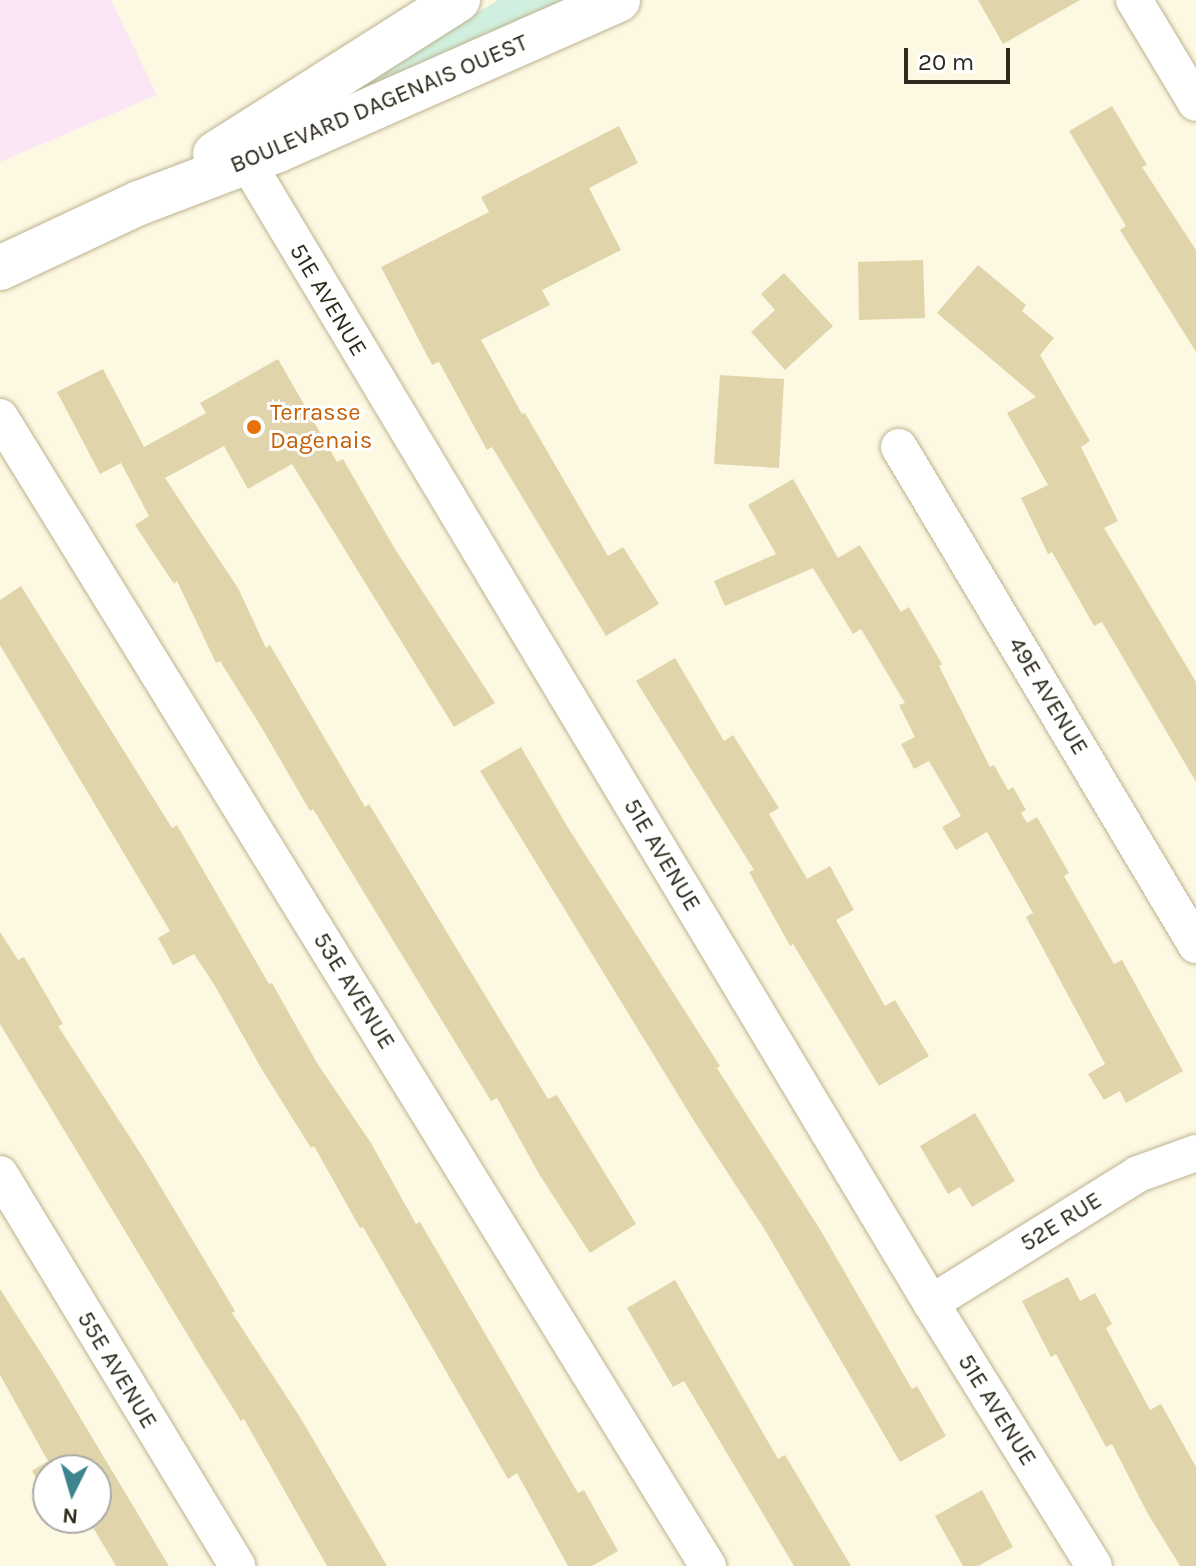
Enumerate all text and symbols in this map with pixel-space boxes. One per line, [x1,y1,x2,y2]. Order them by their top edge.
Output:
street label: BOULEVARD DAGENAIS OUEST [226,28,532,180]
scale bar [908,32,1014,82]
text: 20 m [918,48,974,76]
street label: 51E AVENUE [283,238,373,362]
place label: Terrasse Dagenais [270,399,372,455]
marker: Terrasse Dagenais [245,418,263,436]
street label: 49E AVENUE [1002,632,1094,760]
street label: 51E AVENUE [617,793,707,917]
street label: 53E AVENUE [307,927,401,1055]
street label: 52E RUE [1015,1186,1107,1258]
street label: 55E AVENUE [71,1306,163,1434]
street label: 51E AVENUE [951,1349,1043,1471]
north arrow [32,1454,112,1534]
text: N [61,1502,79,1530]

